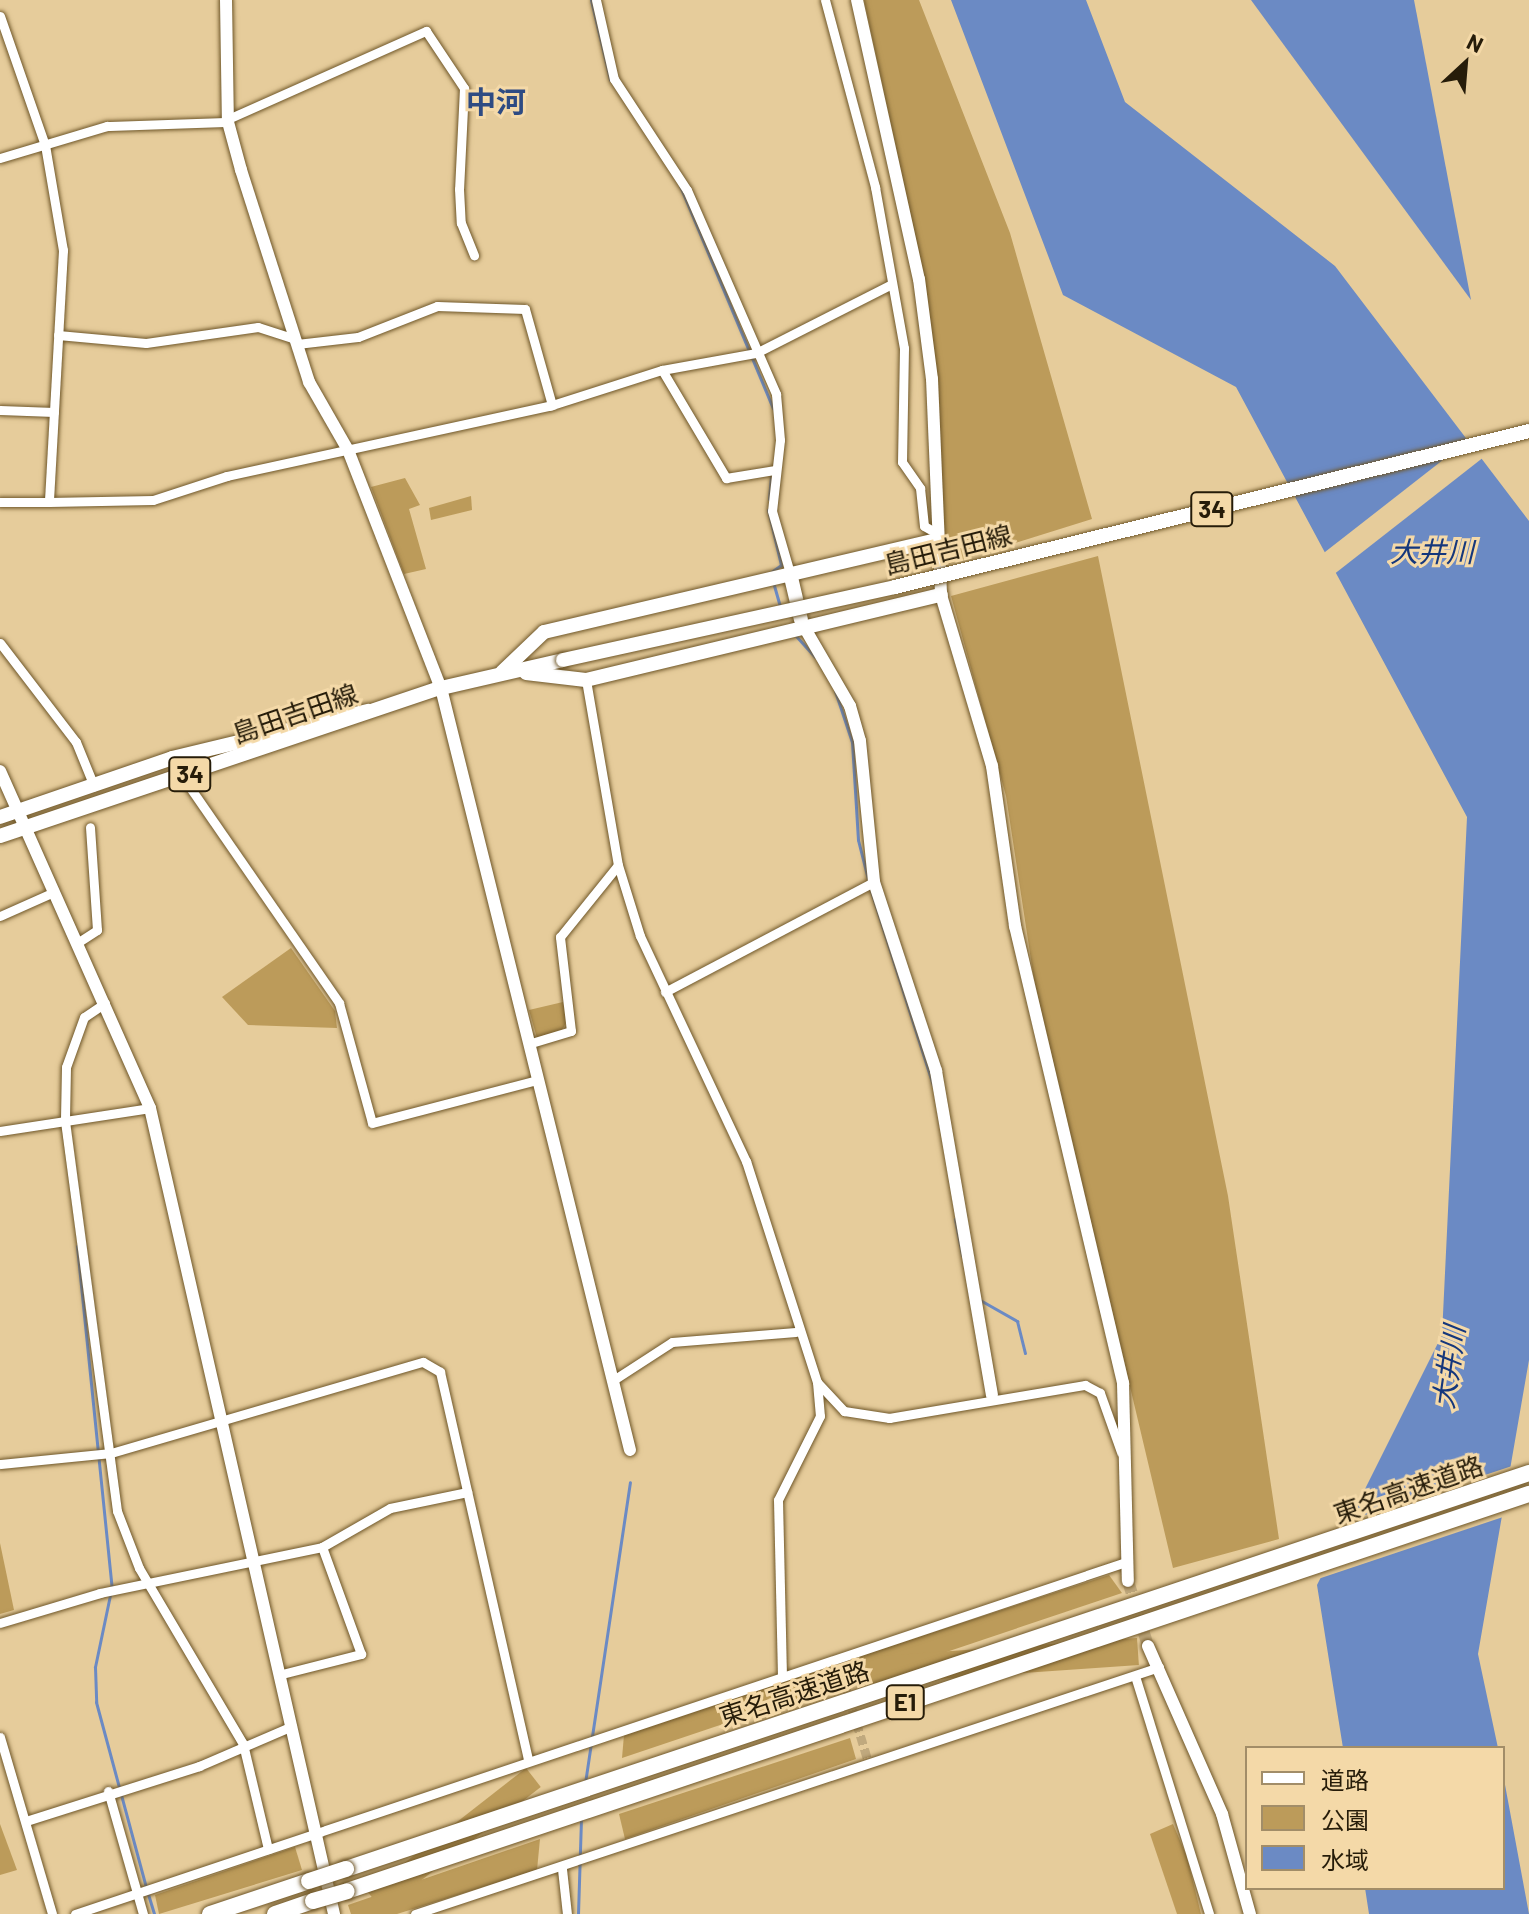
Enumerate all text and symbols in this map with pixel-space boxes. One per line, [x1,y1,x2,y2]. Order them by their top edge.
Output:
north arrow [1425,24,1505,104]
text: N [1463,28,1488,57]
district label: 中河 [466,83,526,119]
road number: 34 [1190,489,1234,529]
street label: 島田吉田線 [881,518,1015,580]
water label: 大井川 [1390,534,1474,568]
street label: 島田吉田線 [228,677,362,749]
road number: 34 [168,754,212,794]
water label: 大井川 [1426,1323,1470,1411]
street label: 東名高速道路 [1329,1449,1487,1529]
street label: 東名高速道路 [715,1654,873,1732]
road number: E1 [885,1682,925,1722]
legend [1245,1746,1505,1890]
text: 道路 [1321,1765,1369,1794]
text: 公園 [1321,1805,1369,1834]
text: 水域 [1321,1845,1369,1874]

